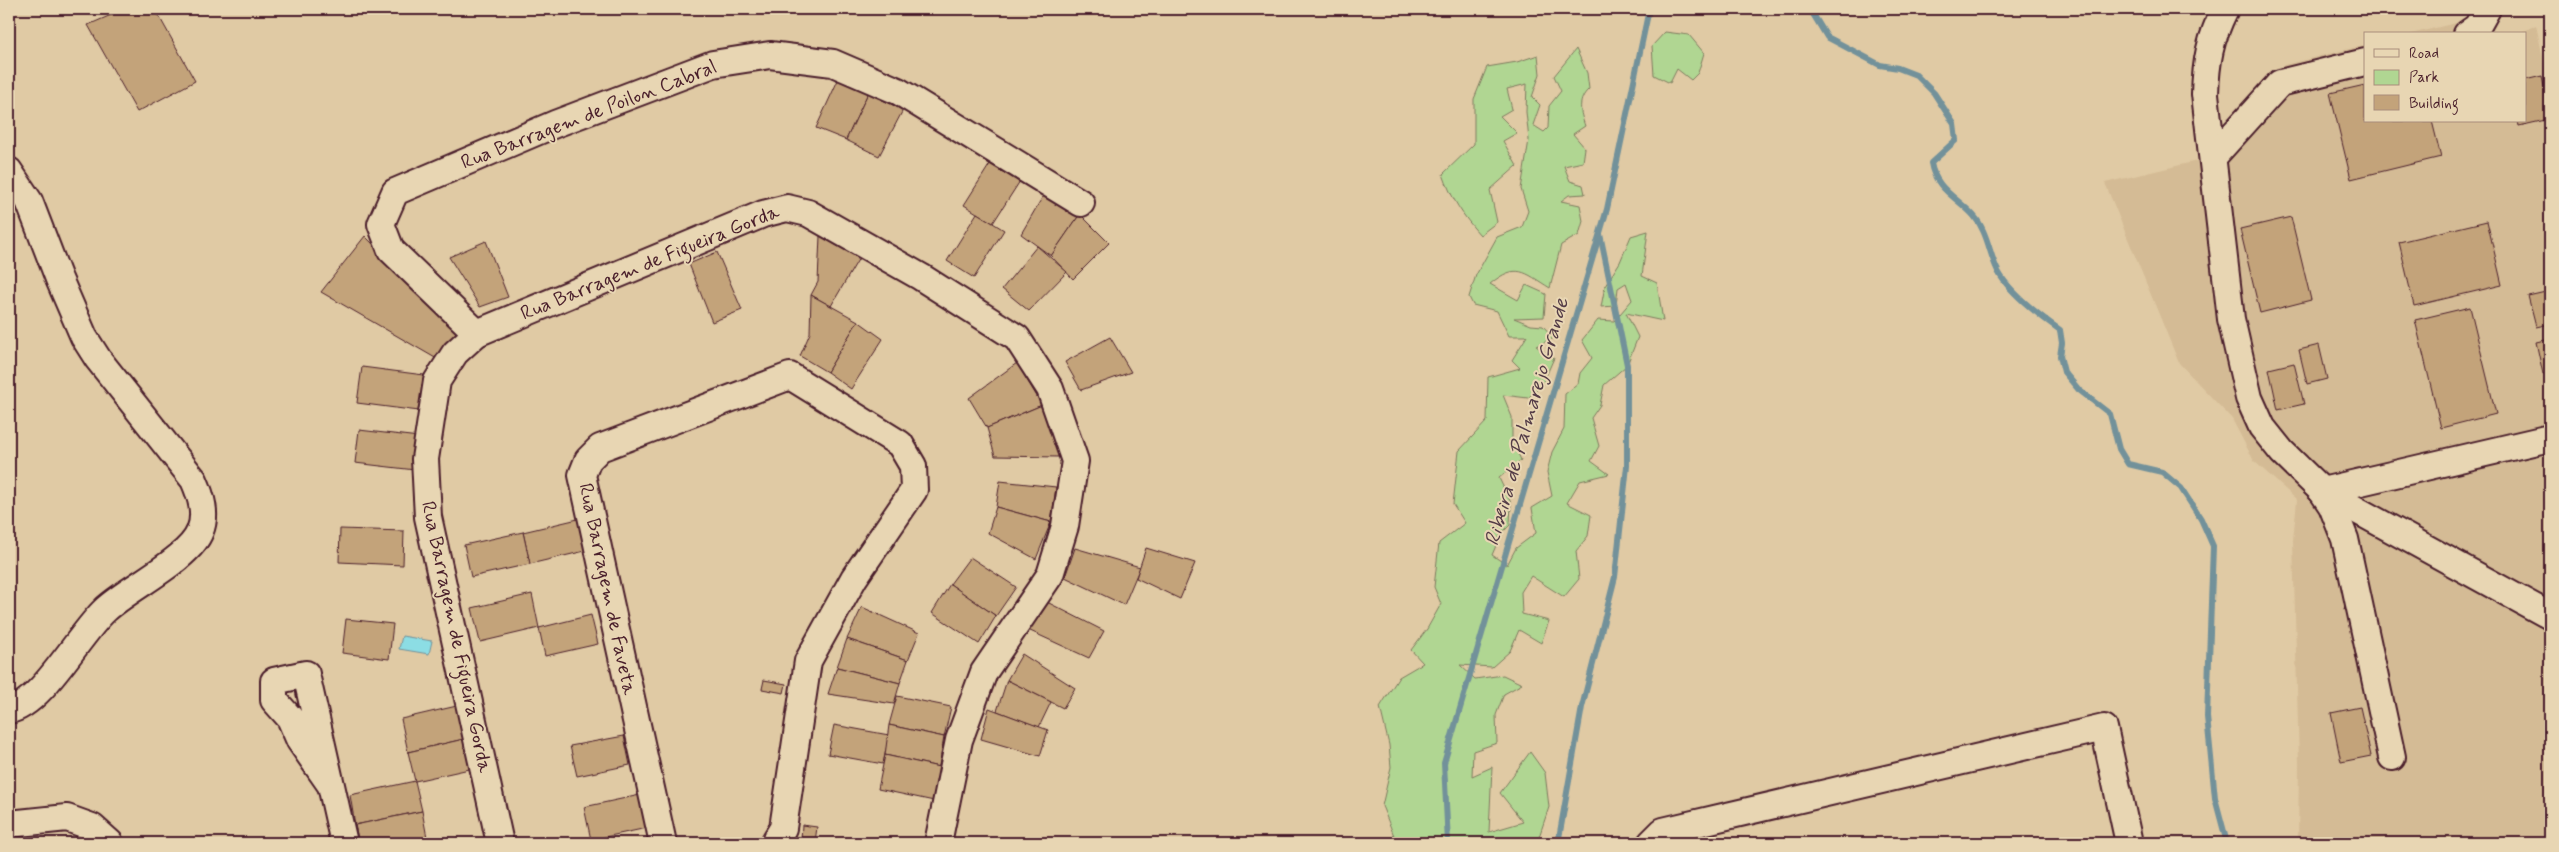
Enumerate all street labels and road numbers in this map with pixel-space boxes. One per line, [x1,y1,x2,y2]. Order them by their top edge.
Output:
street label: Rua Barragem de Poilon Cabral [457,54,721,176]
street label: Rua Barragem de Figueira Gorda [517,198,785,329]
street label: Rua Barragem de Faveta [571,481,643,698]
street label: Rua Barragem de Figueira Gorda [412,499,498,776]

